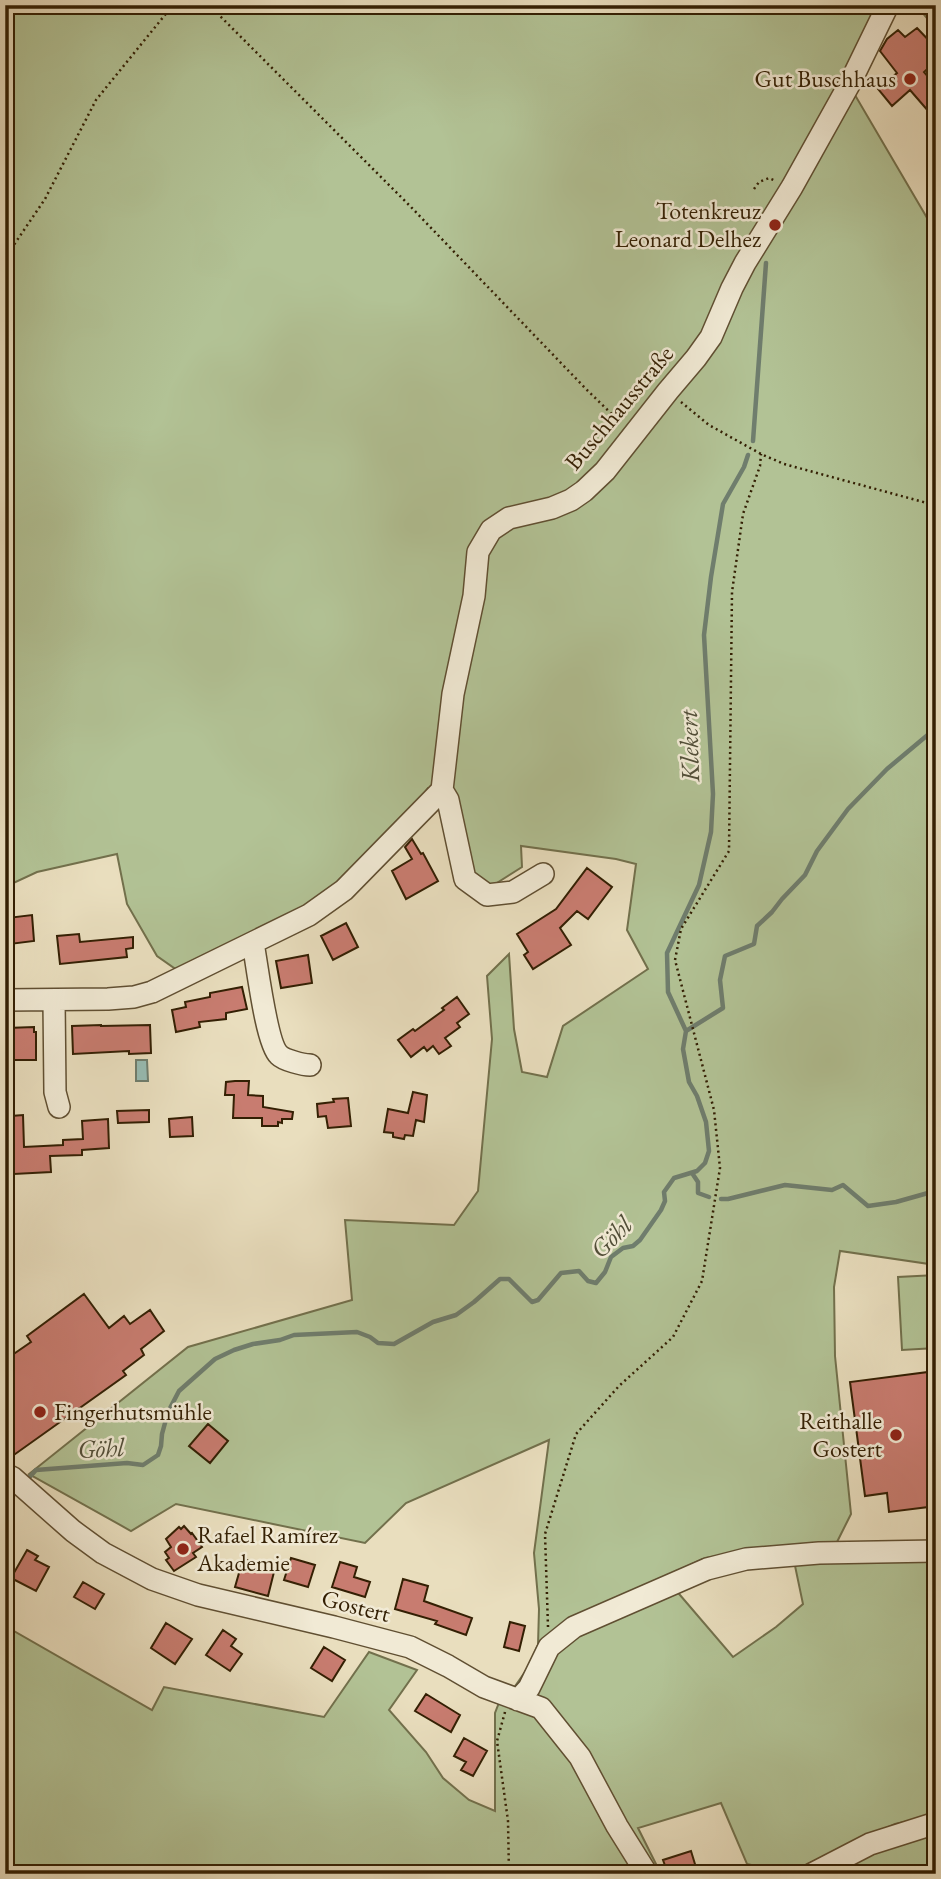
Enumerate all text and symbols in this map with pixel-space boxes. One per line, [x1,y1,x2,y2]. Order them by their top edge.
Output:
place label: Gut Buschhaus [755,63,896,94]
marker: Gut Buschhaus [902,71,918,87]
place label: Totenkreuz Leonard Delhez [615,195,761,254]
marker: Totenkreuz Leonard Delhez [767,217,783,233]
street label: Buschhausstraße [557,339,680,476]
water label: Klekert [671,708,707,784]
water label: Göhl [582,1208,640,1266]
place label: Fingerhutsmühle [54,1396,212,1427]
marker: Fingerhutsmühle [32,1404,48,1420]
place label: Reithalle Gostert [799,1405,882,1464]
marker: Reithalle Gostert [888,1427,904,1443]
water label: Göhl [77,1430,126,1466]
place label: Rafael Ramírez Akademie [196,1519,338,1578]
marker: Rafael Ramírez Akademie [175,1541,191,1557]
street label: Gostert [319,1582,394,1629]

